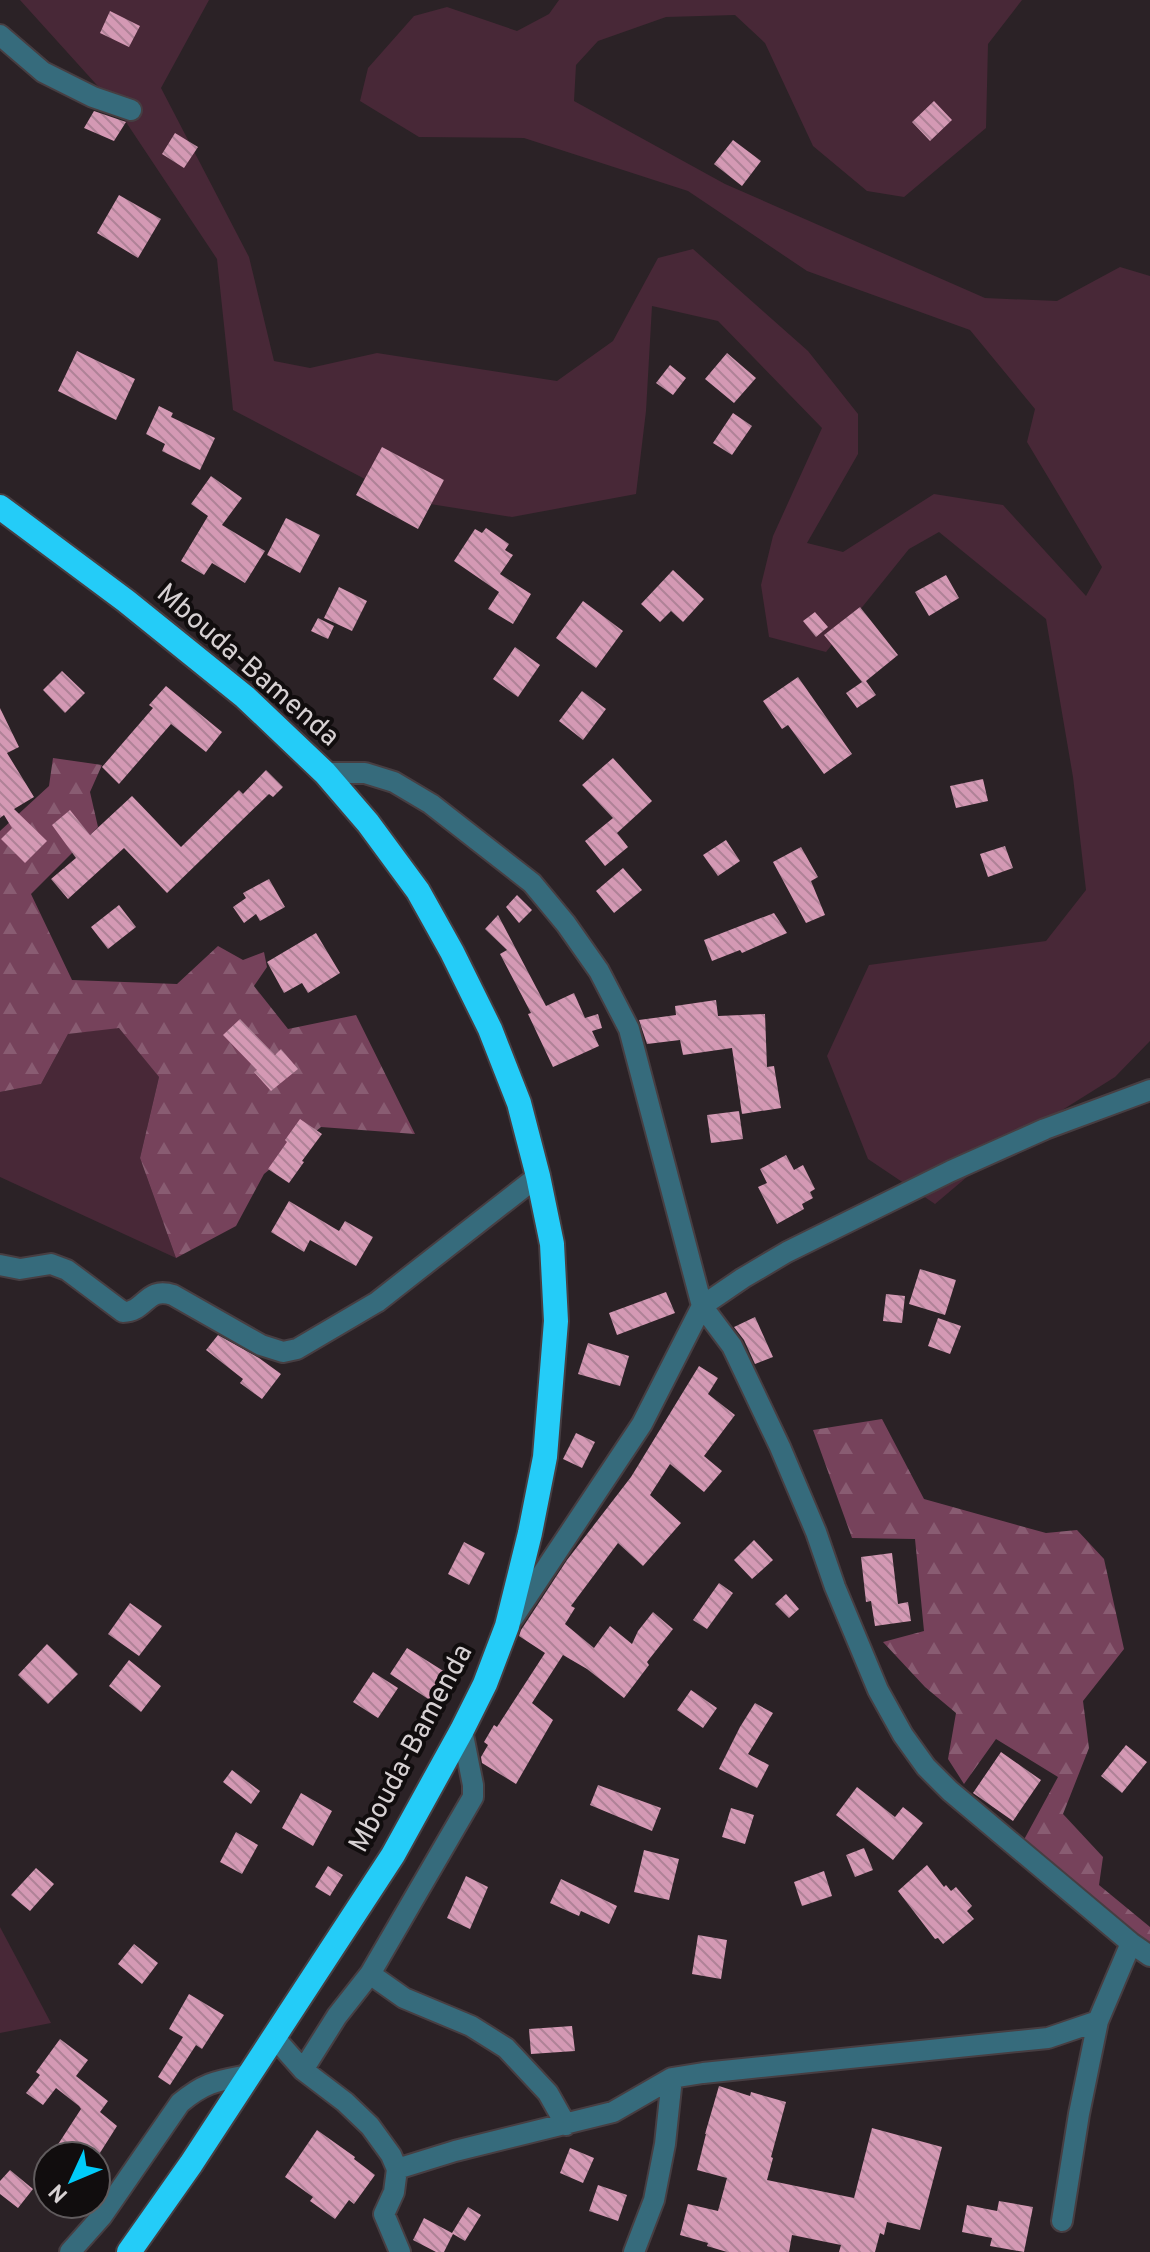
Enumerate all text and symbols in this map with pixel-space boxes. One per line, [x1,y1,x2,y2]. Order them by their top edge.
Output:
street label: Mbouda-Bamenda [148,577,346,755]
street label: Mbouda-Bamenda [342,1639,482,1859]
north arrow [32,2140,112,2220]
text: N [44,2177,75,2207]

